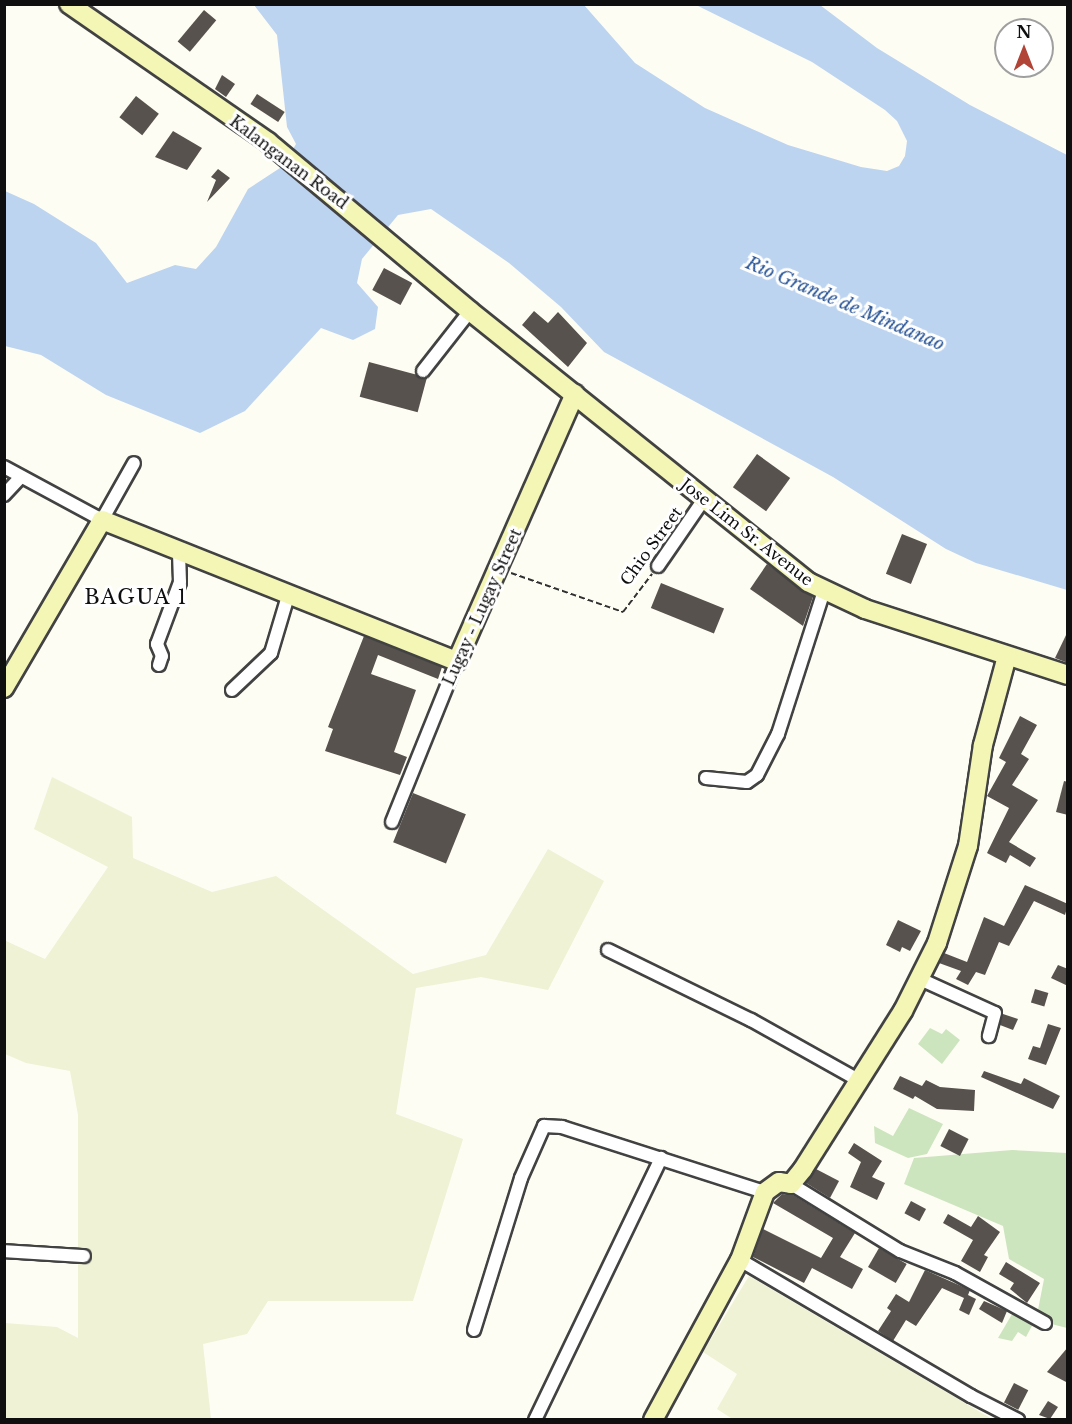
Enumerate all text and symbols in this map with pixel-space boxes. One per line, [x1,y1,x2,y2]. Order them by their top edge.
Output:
north arrow [994,18,1054,78]
text: N [1016,22,1032,42]
street label: Kalanganan Road [226,111,352,213]
water label: Rio Grande de Mindanao [743,252,947,356]
street label: Jose Lim Sr. Avenue [677,474,817,590]
street label: Chio Street [616,503,686,589]
street label: Lugay - Lugay Street [439,525,525,689]
district label: BAGUA 1 [84,585,188,609]

